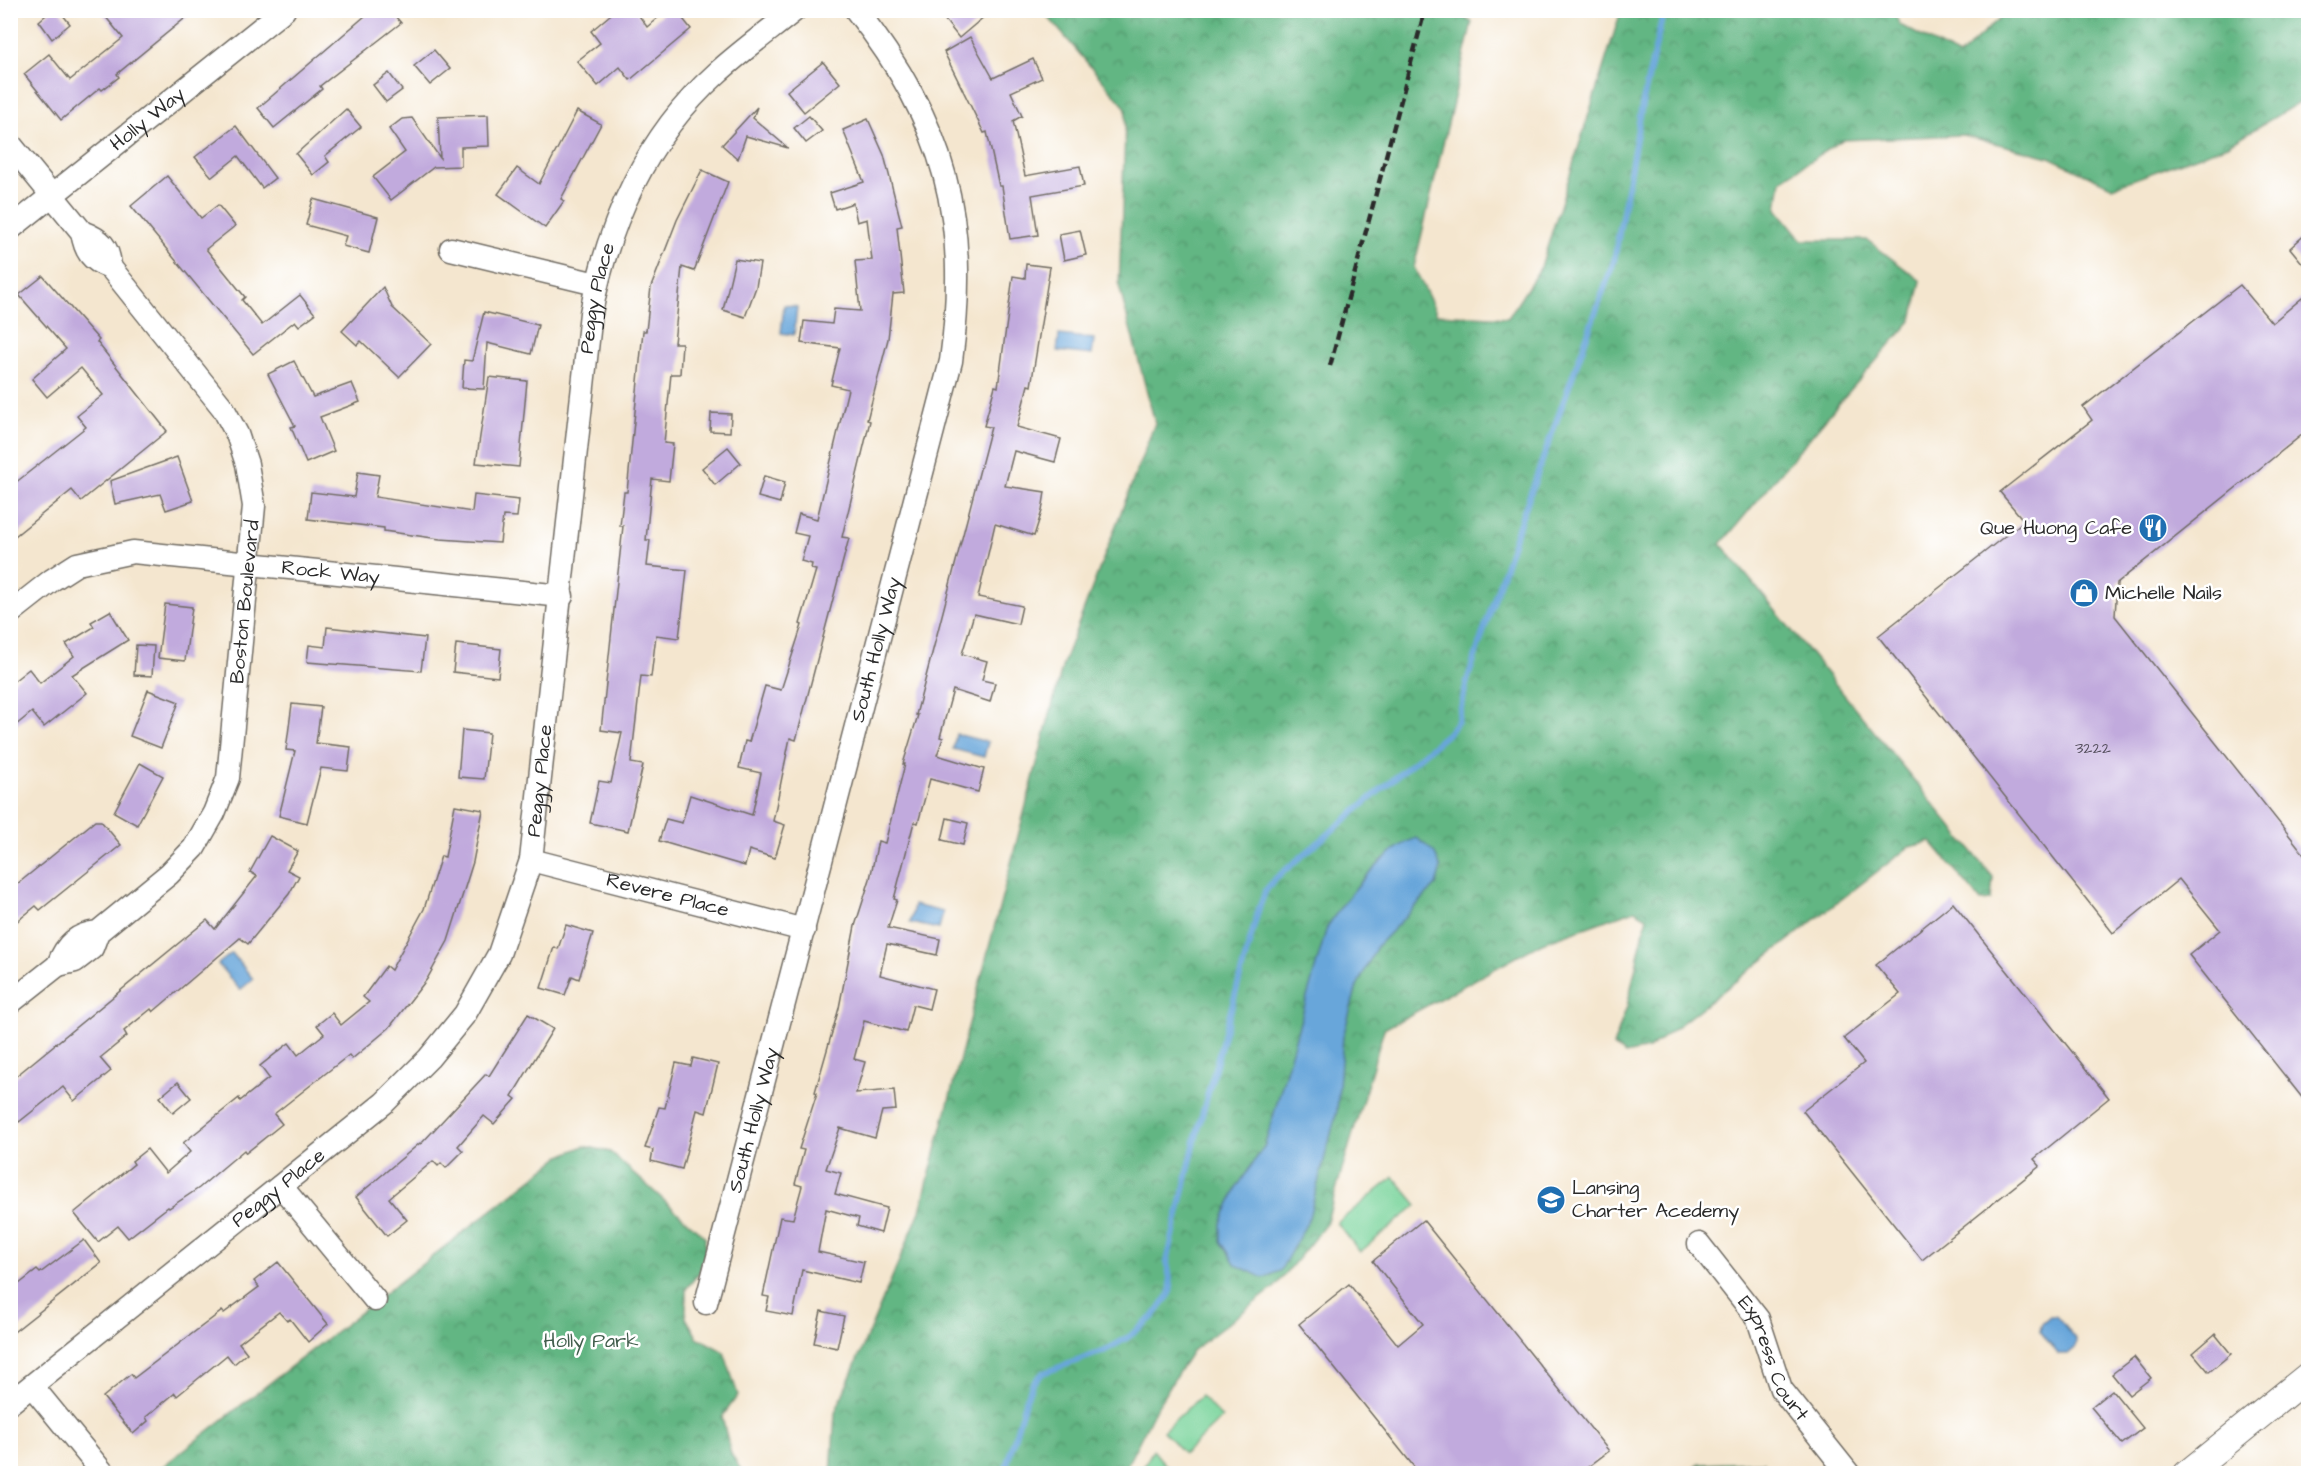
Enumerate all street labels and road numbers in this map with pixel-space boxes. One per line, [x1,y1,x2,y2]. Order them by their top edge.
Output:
street label: Holly Way [104,80,191,158]
street label: Peggy Place [573,239,622,355]
street label: Boston Boulevard [223,519,267,685]
street label: Rock Way [280,553,381,592]
street label: South Holly Way [844,574,909,725]
street label: Peggy Place [520,723,560,838]
street label: Revere Place [603,866,732,924]
street label: South Holly Way [721,1044,787,1196]
street label: Peggy Place [226,1141,331,1234]
street label: Express Court [1731,1290,1815,1427]

